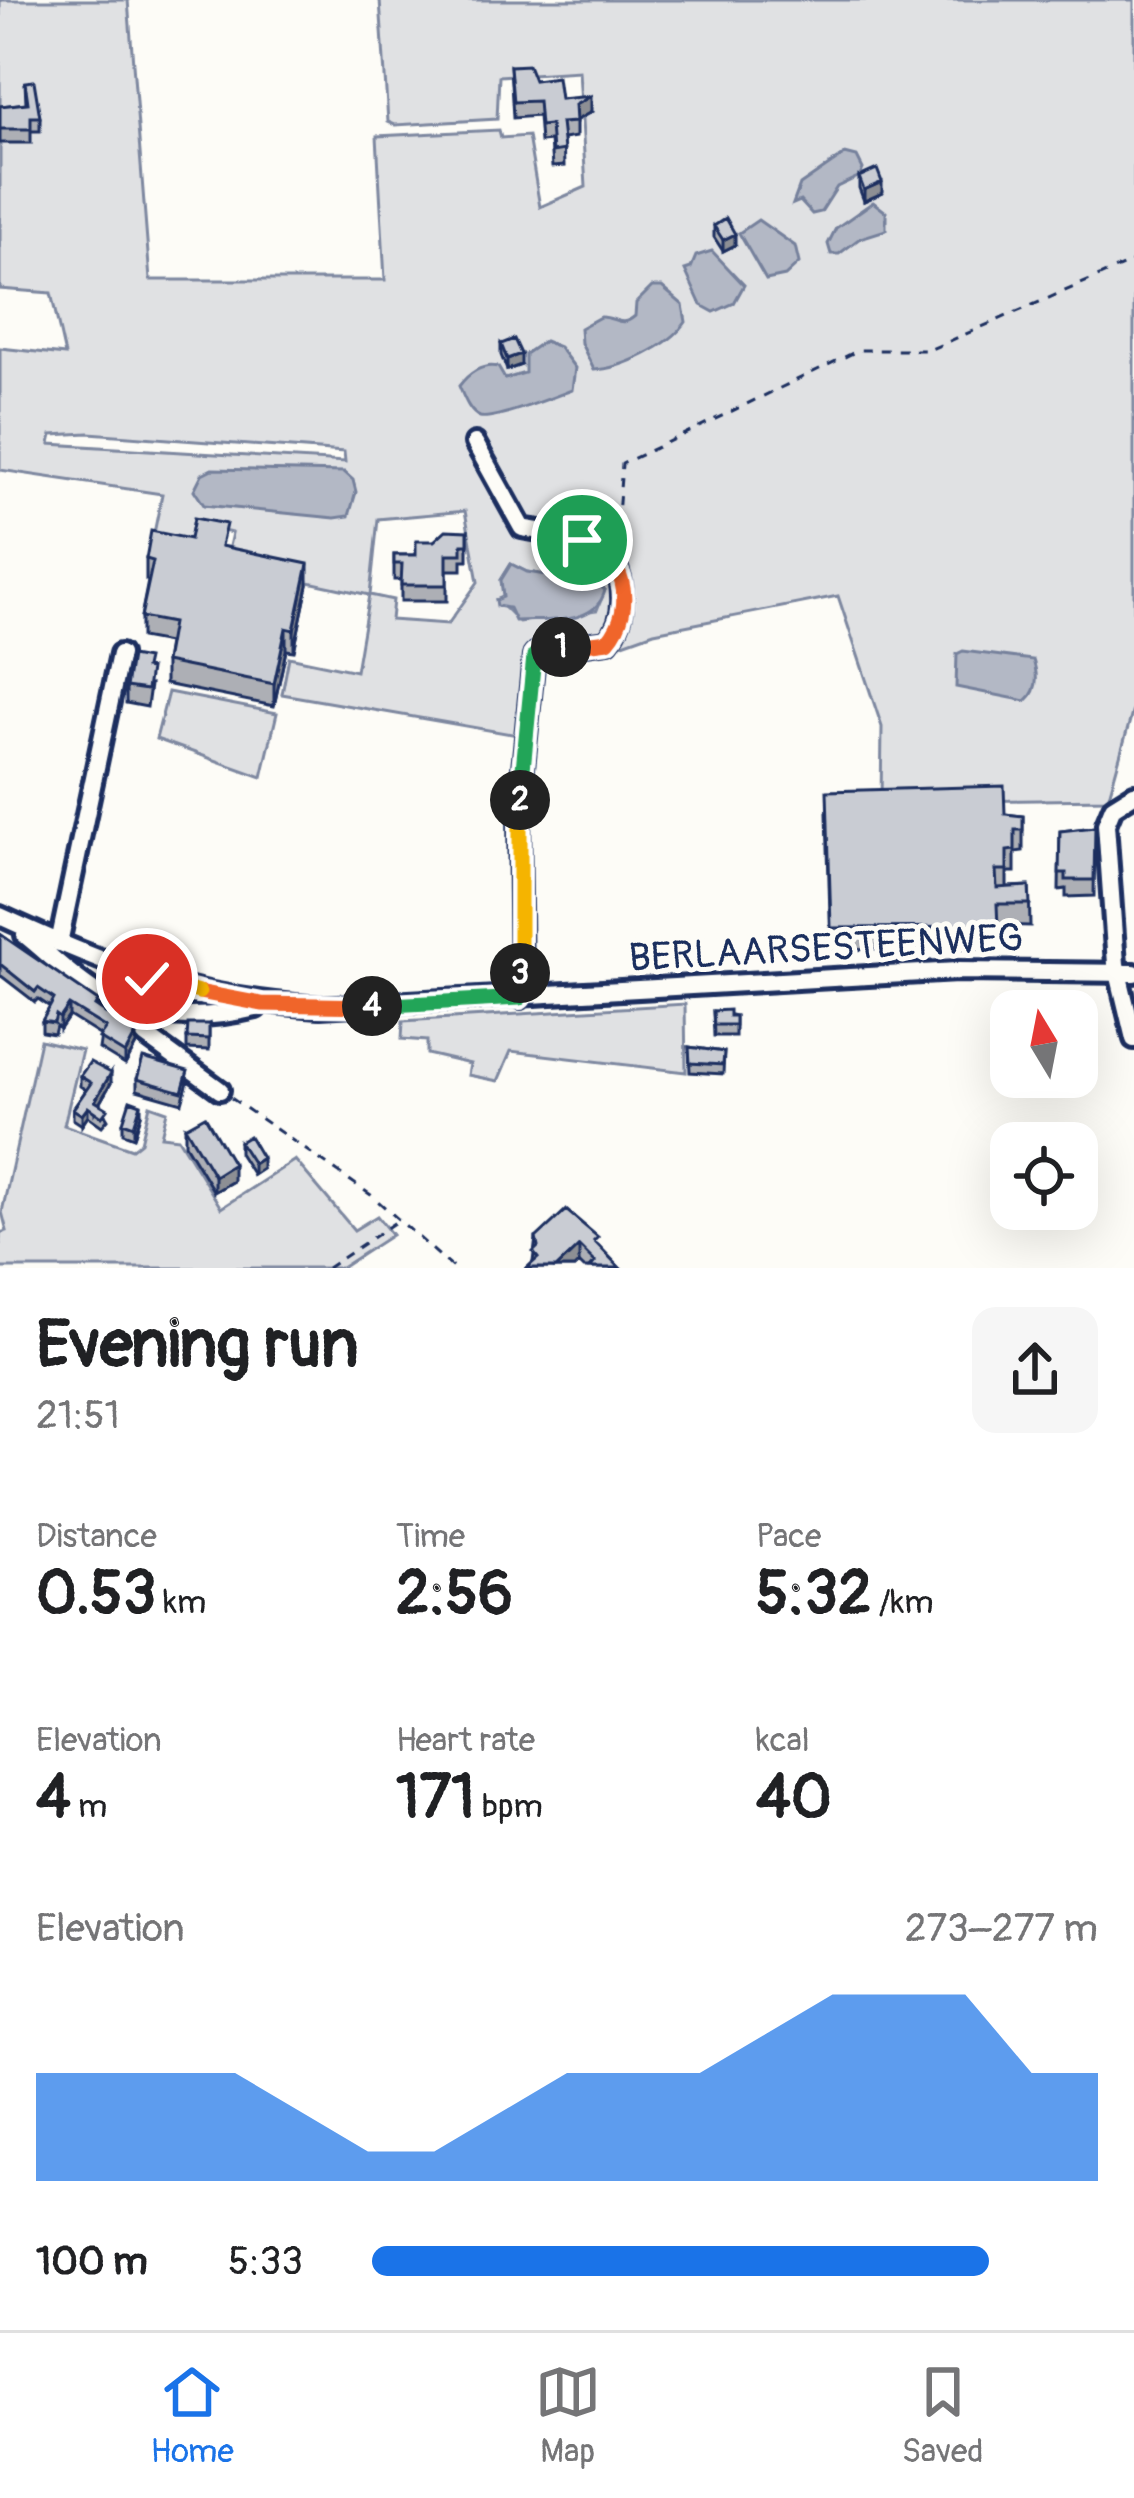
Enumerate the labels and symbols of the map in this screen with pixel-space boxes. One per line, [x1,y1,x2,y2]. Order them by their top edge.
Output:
pin [531,489,633,591]
pin: 1 [531,617,591,677]
pin: 2 [490,770,550,830]
street label: BERLAARSESTEENWEG [628,913,1024,983]
pin [96,928,198,1030]
pin: 3 [490,943,550,1003]
pin: 4 [342,976,402,1036]
north arrow [990,990,1098,1098]

